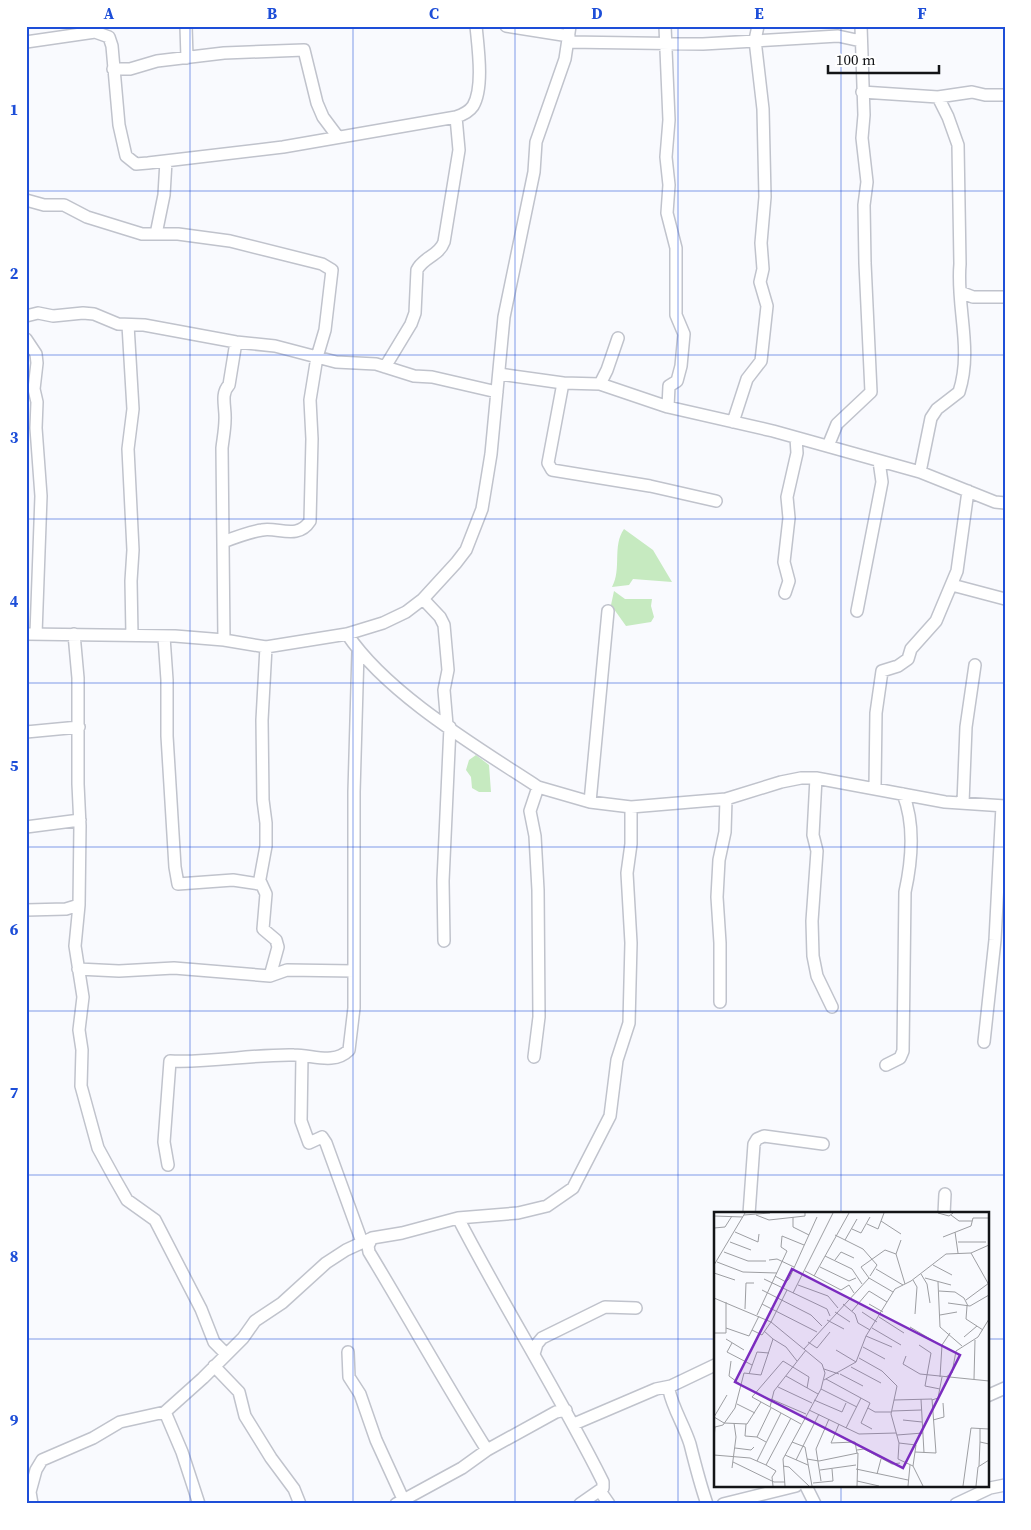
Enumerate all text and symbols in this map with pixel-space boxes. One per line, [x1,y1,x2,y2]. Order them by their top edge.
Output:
text: A [104,2,115,24]
text: B [267,2,278,24]
text: C [429,2,439,24]
text: D [591,2,603,24]
text: E [754,2,764,24]
text: F [917,2,927,24]
scale bar [828,42,940,74]
text: 100 m [836,49,876,70]
text: 1 [10,98,18,120]
text: 2 [10,262,19,284]
text: 3 [10,426,19,448]
text: 4 [10,590,19,612]
text: 5 [10,754,19,776]
text: 6 [10,918,19,940]
text: 7 [10,1081,19,1103]
inset map [714,1212,988,1488]
text: 8 [10,1245,18,1267]
text: 9 [10,1409,19,1431]

